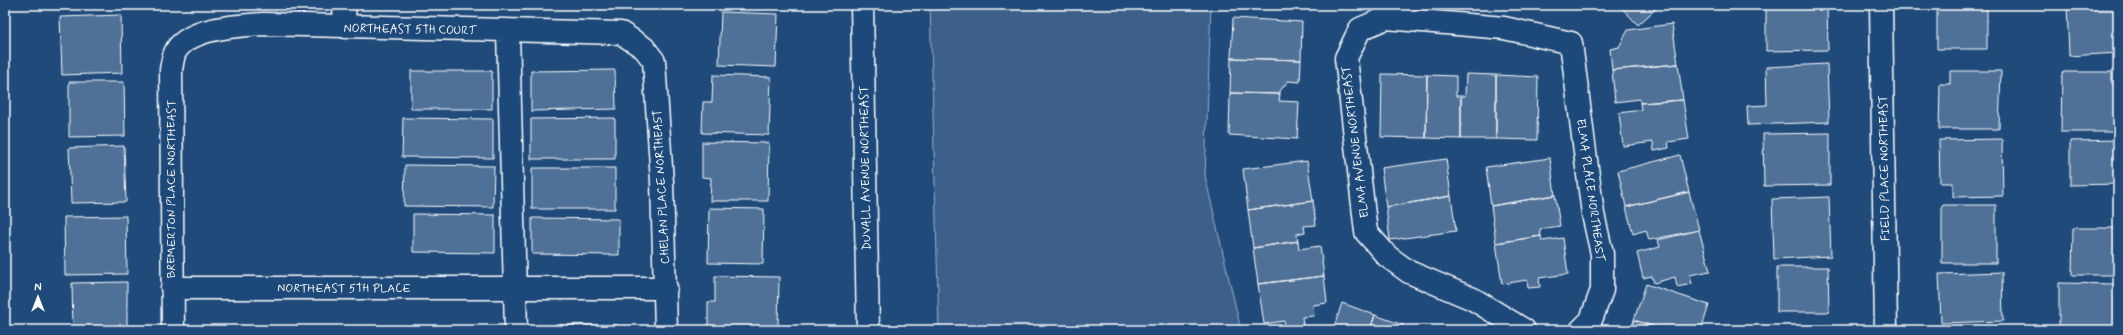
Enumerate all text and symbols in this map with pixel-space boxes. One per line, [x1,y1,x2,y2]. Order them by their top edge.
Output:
street label: NORTHEAST 5TH COURT [343,21,477,39]
street label: ELMA AVENUE NORTHEAST [1339,65,1373,219]
street label: DUVALL AVENUE NORTHEAST [857,85,875,250]
street label: FIELD PLACE NORTHEAST [1876,95,1894,241]
street label: BREMERTON PLACE NORTHEAST [164,100,180,278]
street label: CHELAN PLACE NORTHEAST [650,109,674,265]
street label: ELMA PLACE NORTHEAST [1572,118,1608,263]
north arrow [18,277,58,317]
text: N [34,281,42,295]
street label: NORTHEAST 5TH PLACE [277,281,411,297]

